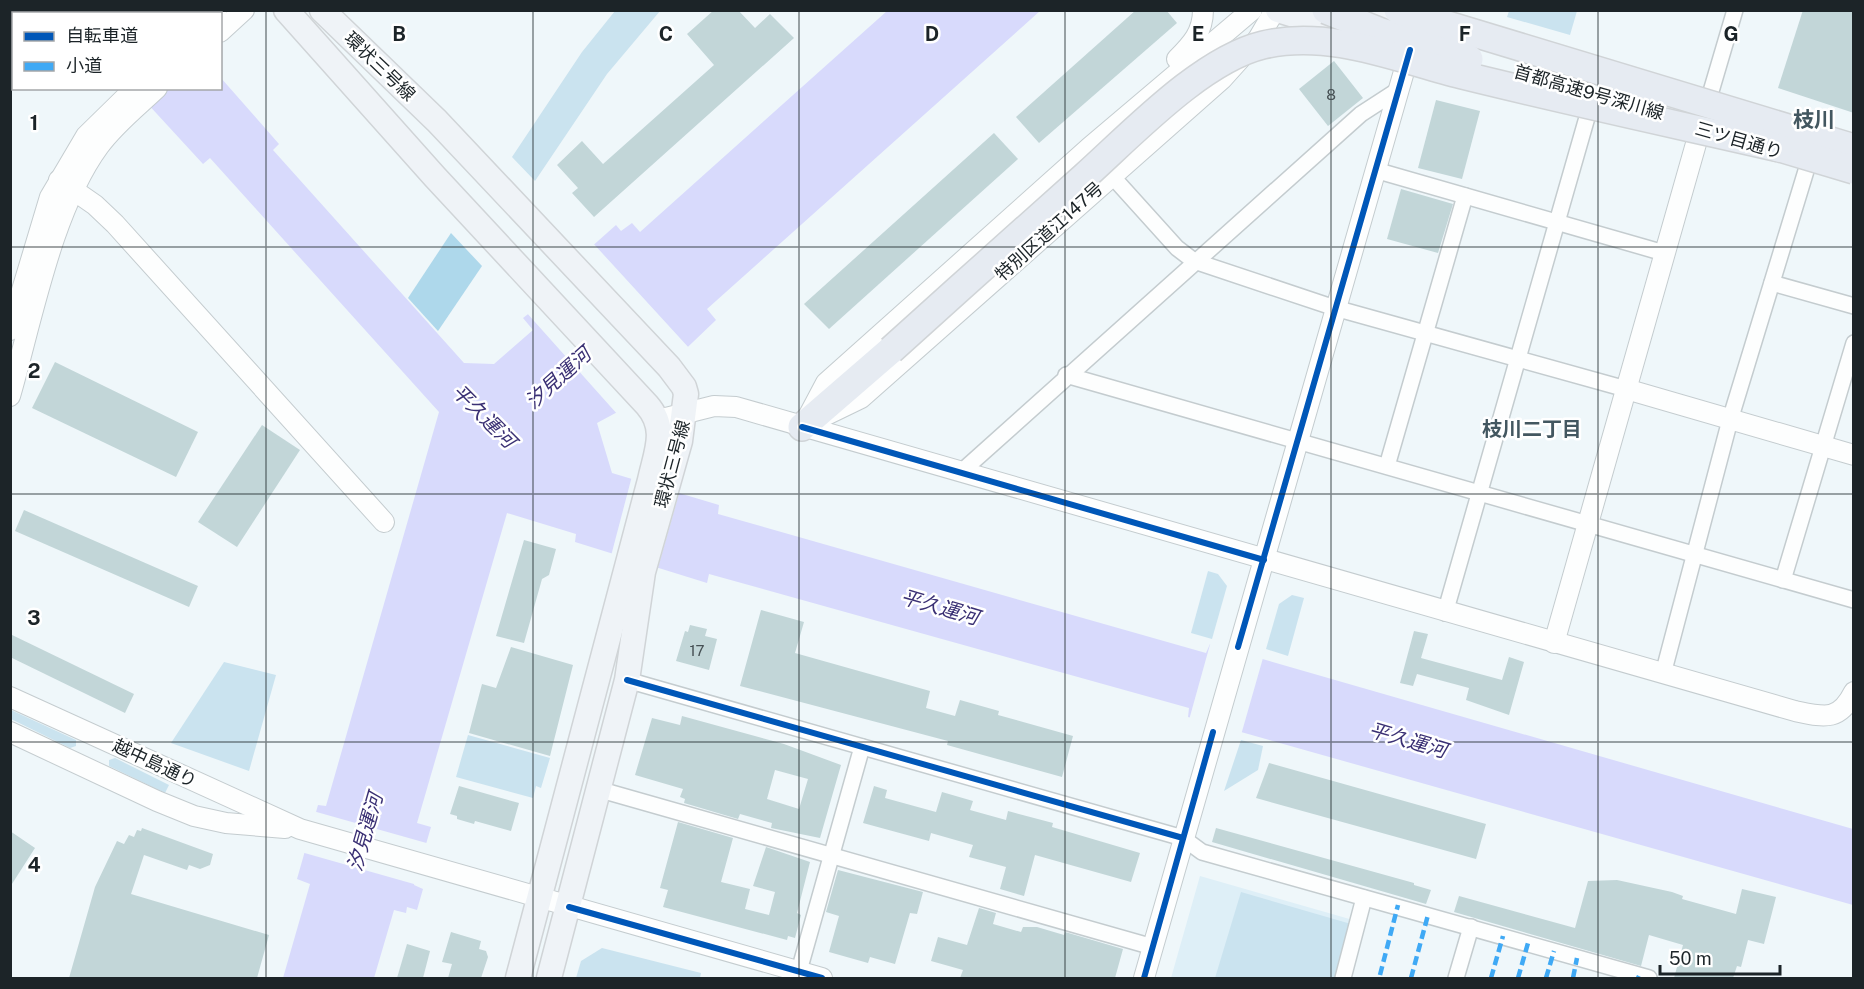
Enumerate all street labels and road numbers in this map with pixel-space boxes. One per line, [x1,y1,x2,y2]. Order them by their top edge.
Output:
street label: 環状三号線 [340,27,420,105]
street label: 首都高速9号深川線 [1511,61,1667,123]
street label: 三ツ目通り [1693,118,1785,162]
street label: 特別区道江147号 [991,177,1107,285]
street label: 環状三号線 [650,418,694,510]
street label: 越中島通り [110,734,200,792]

